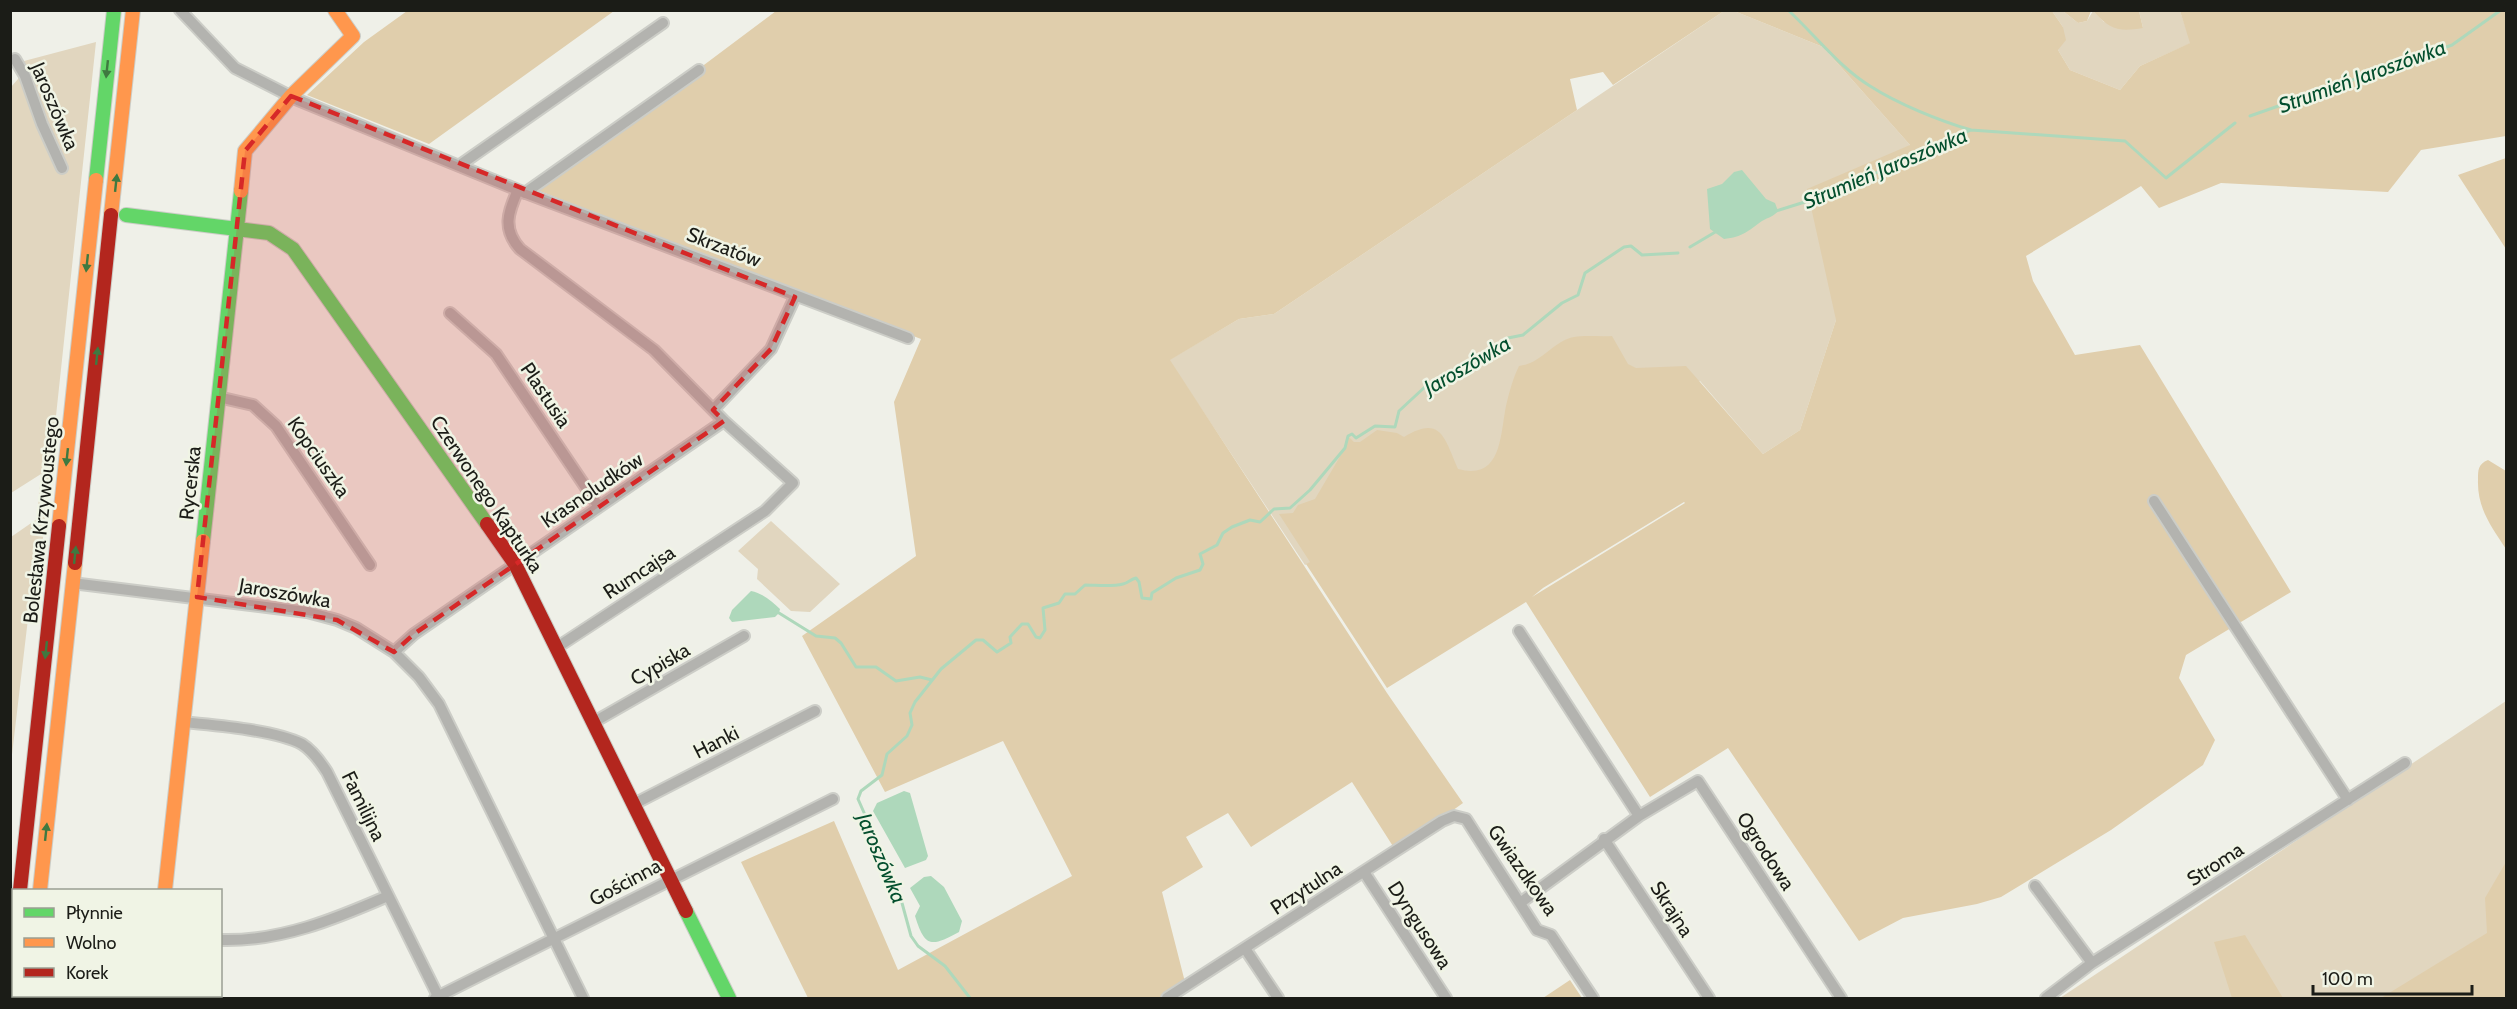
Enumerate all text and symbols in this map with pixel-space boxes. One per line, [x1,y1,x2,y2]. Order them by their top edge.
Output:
water label: Strumień Jaroszówka [2275,34,2449,118]
street label: Jaroszówka [25,58,84,154]
one-way arrow [103,59,112,78]
water label: Strumień Jaroszówka [1799,122,1971,214]
one-way arrow [111,173,121,192]
street label: Skrzatów [683,222,765,272]
one-way arrow [82,253,92,272]
water label: Jaroszówka [1418,330,1515,401]
one-way arrow [92,346,102,365]
street label: Plastusia [516,358,577,432]
street label: Czerwonego Kapturka [426,411,549,577]
street label: Kopciuszka [283,412,356,502]
street label: Bolesława Krzywoustego [18,415,64,625]
street label: Rycerska [174,445,206,521]
one-way arrow [62,447,72,466]
street label: Krasnoludków [536,447,648,533]
street label: Rumcajsa [599,540,680,604]
one-way arrow [70,545,80,564]
street label: Jaroszówka [236,573,333,613]
street label: Cypiska [626,637,694,690]
one-way arrow [41,641,51,660]
street label: Hanki [689,720,743,764]
street label: Familijna [337,767,391,845]
water label: Jaroszówka [851,807,912,907]
street label: Ogrodowa [1732,807,1800,895]
street label: Gwiazdkowa [1483,820,1563,920]
one-way arrow [41,823,51,842]
street label: Stroma [2182,837,2248,891]
street label: Gościnna [585,853,665,911]
street label: Przytulna [1266,856,1346,920]
street label: Dyngusowa [1383,877,1457,974]
street label: Skrajna [1645,877,1699,942]
legend [12,889,222,997]
text: Płynnie [66,902,123,924]
text: Wolno [66,932,117,954]
scale bar [2313,958,2472,996]
text: Korek [66,962,109,984]
text: 100 m [2322,968,2373,990]

